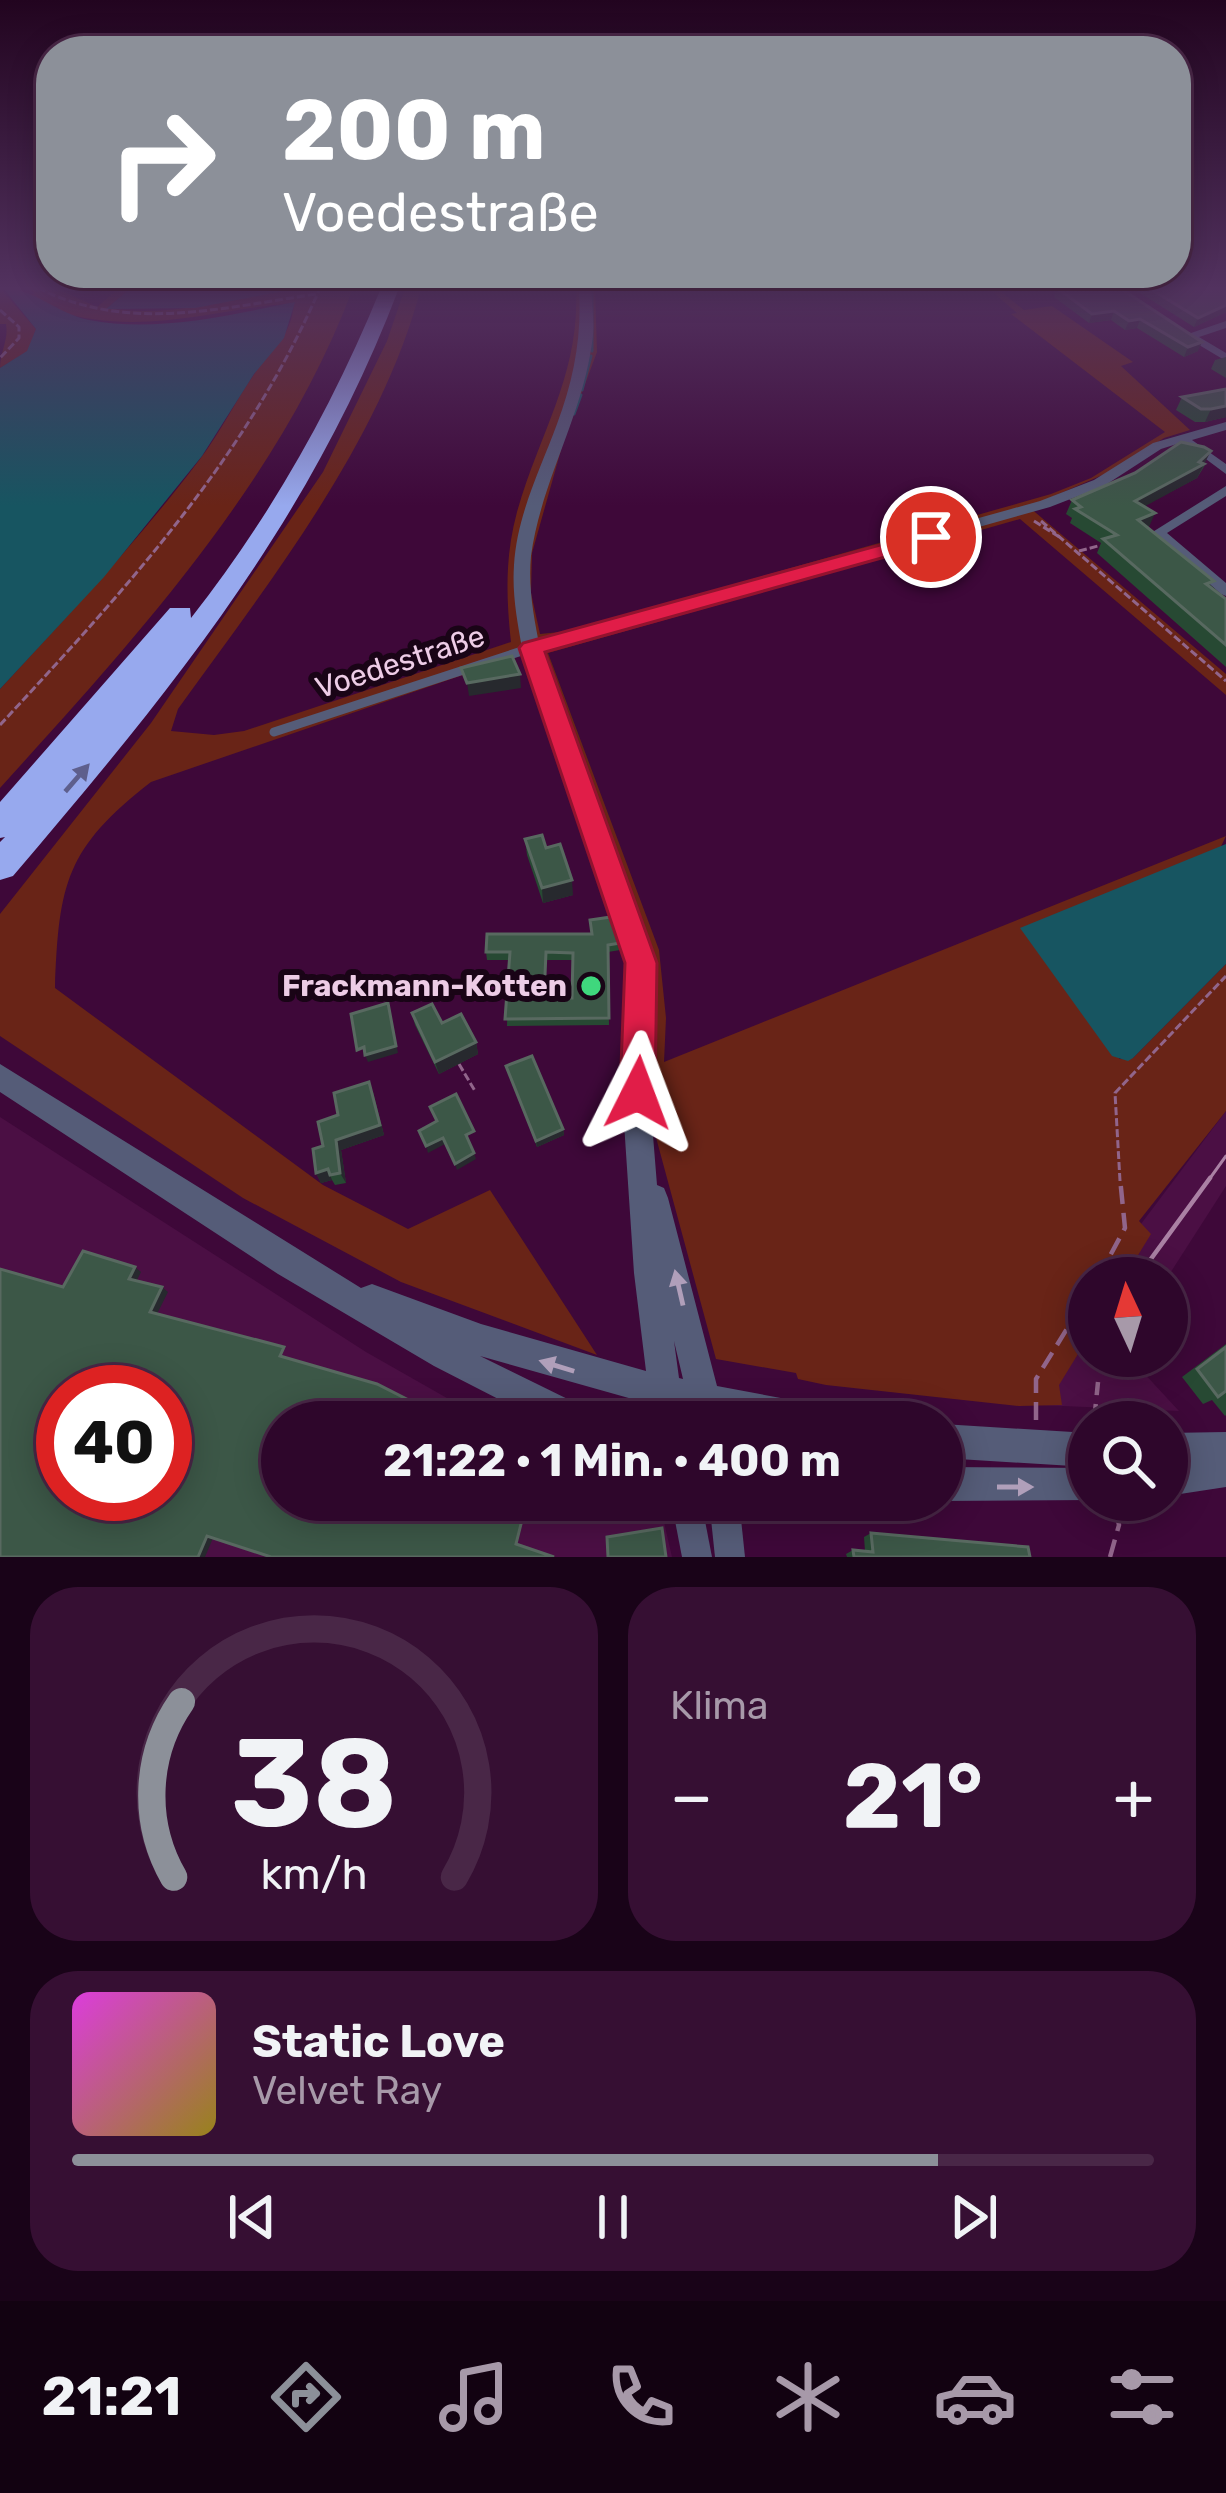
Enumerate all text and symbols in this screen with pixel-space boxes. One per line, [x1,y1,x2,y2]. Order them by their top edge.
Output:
text: 200 m [282,80,546,180]
icon: right [84,84,240,240]
text: Voedestraße [282,181,599,245]
pin [880,486,982,588]
icon: arrive [898,504,964,570]
street label: Voedestraße [311,618,489,706]
one-way arrow [63,763,90,793]
place label: Frackmann-Kotten [282,968,567,1004]
marker: Frackmann-Kotten [578,973,604,999]
position arrow [575,1030,701,1156]
north arrow [1068,1257,1188,1377]
map controls [1068,1257,1188,1521]
one-way arrow [669,1270,688,1307]
one-way arrow [538,1355,575,1374]
speed limit sign: 40 [36,1365,192,1521]
button: search [1068,1401,1188,1521]
text: 21:22 · 1 Min. · 400 m [383,1434,841,1487]
one-way arrow [997,1477,1035,1497]
text: Klima [670,1683,769,1729]
text: 38 [231,1709,397,1857]
text: 21° [843,1743,983,1850]
text: − [670,1757,713,1836]
text: + [1113,1757,1154,1836]
text: km/h [260,1849,368,1900]
text: Static Love [252,2015,505,2068]
text: Velvet Ray [252,2068,442,2114]
icon: previous [219,2184,285,2250]
icon: pause [580,2184,646,2250]
icon: next [941,2184,1007,2250]
icon: directions [264,2355,348,2439]
icon: music [432,2355,516,2439]
icon: phone [599,2355,683,2439]
icon: climate [766,2355,850,2439]
icon: car [933,2355,1017,2439]
icon: filters [1100,2355,1184,2439]
text: 21:21 [42,2365,181,2429]

